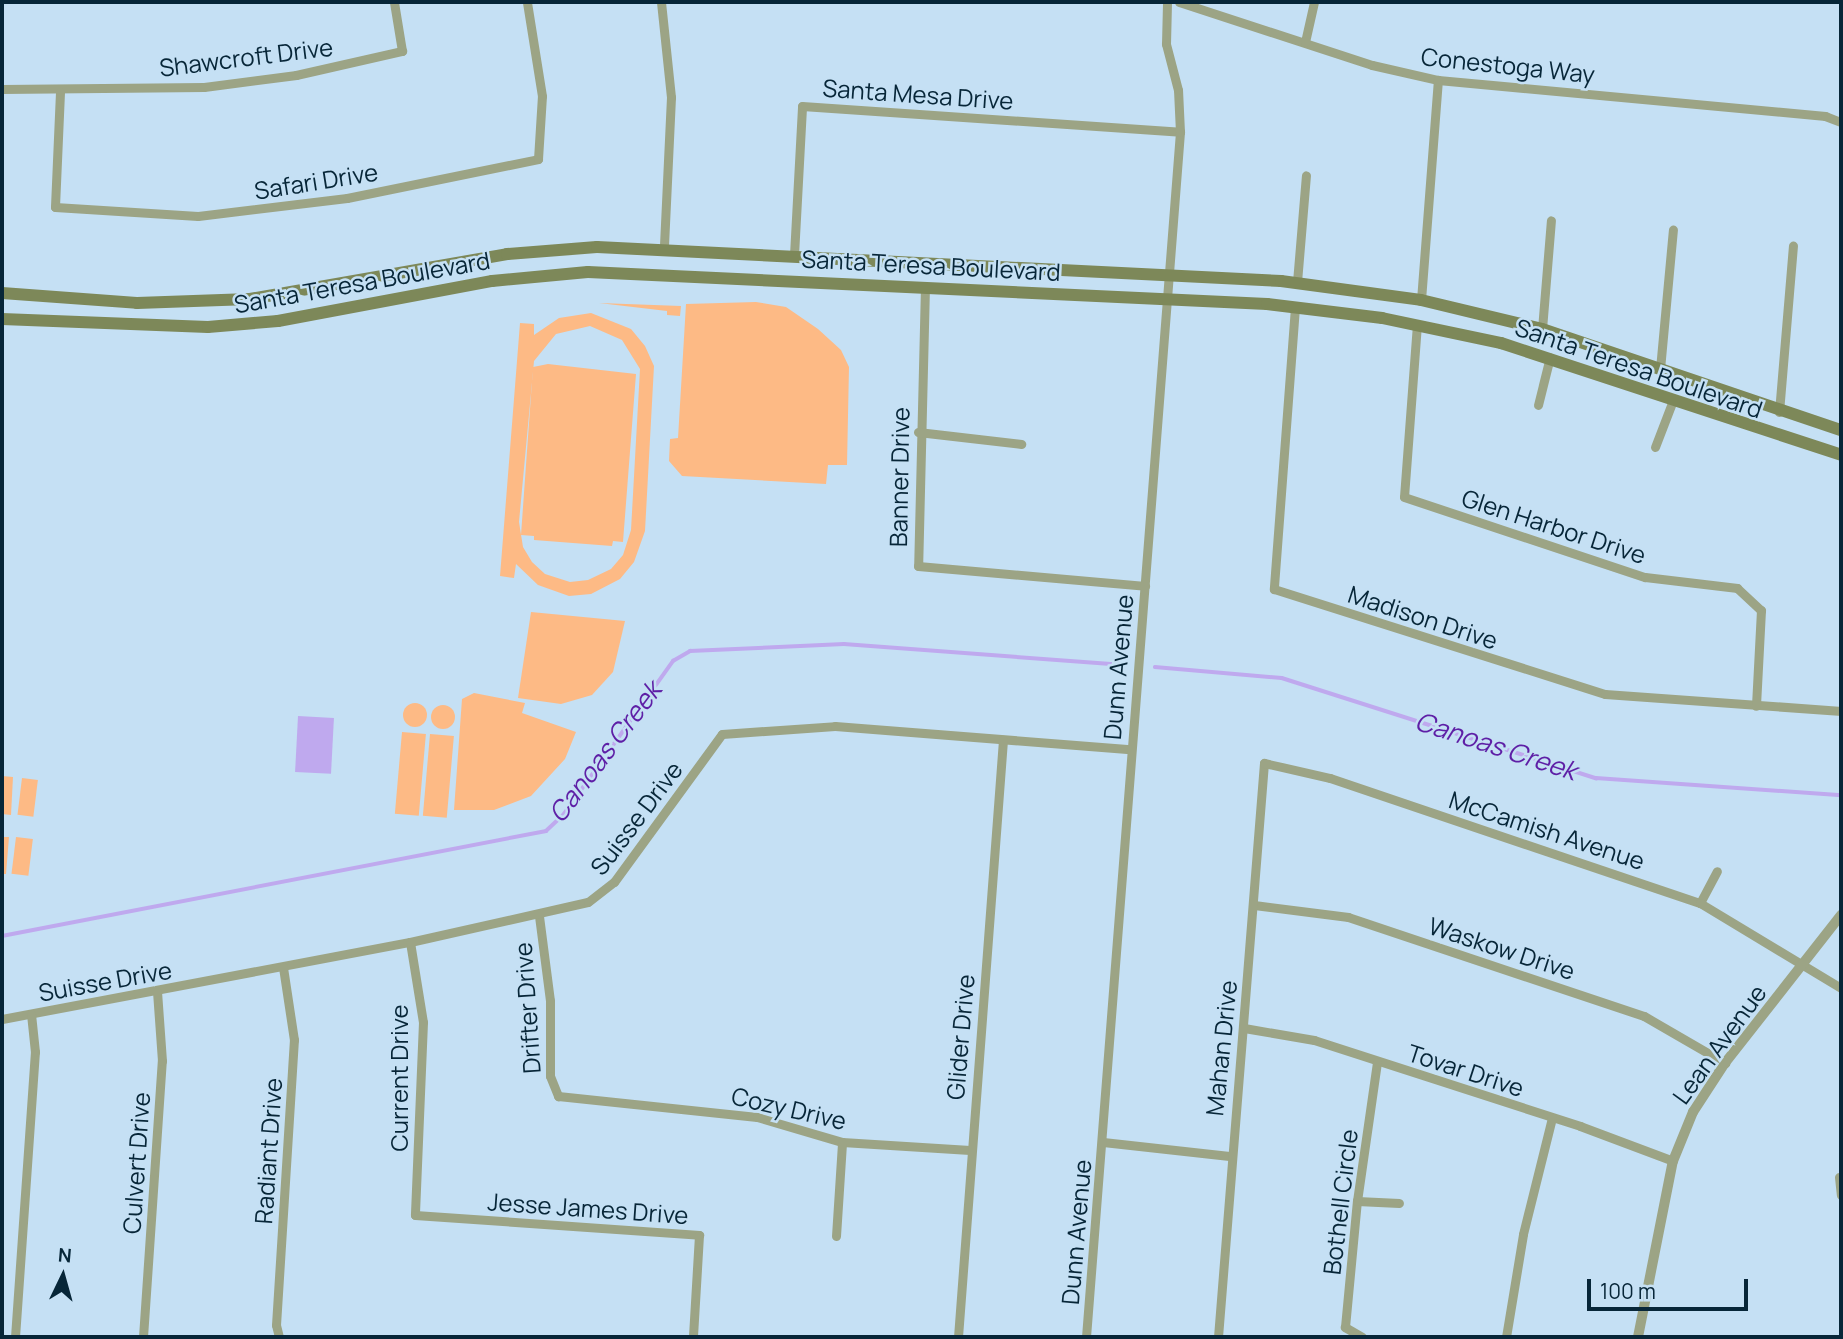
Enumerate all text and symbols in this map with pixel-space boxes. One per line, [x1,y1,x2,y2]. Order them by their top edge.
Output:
street label: Shawcroft Drive [158,32,334,82]
street label: Conestoga Way [1420,42,1596,88]
street label: Santa Mesa Drive [822,73,1014,115]
street label: Safari Drive [252,157,380,205]
street label: Santa Teresa Boulevard [801,244,1061,286]
street label: Santa Teresa Boulevard [232,245,492,319]
street label: Santa Teresa Boulevard [1512,312,1766,424]
street label: Banner Drive [883,407,915,547]
street label: Glen Harbor Drive [1458,483,1650,569]
street label: Madison Drive [1345,579,1501,655]
street label: Dunn Avenue [1097,593,1139,741]
water label: Canoas Creek [542,675,668,829]
water label: Canoas Creek [1411,705,1581,787]
street label: Suisse Drive [584,756,688,880]
street label: McCamish Avenue [1446,785,1648,875]
street label: Waskow Drive [1425,911,1579,985]
street label: Drifter Drive [508,941,546,1075]
street label: Suisse Drive [36,955,174,1007]
street label: Glider Drive [940,973,980,1101]
street label: Mahan Drive [1200,979,1242,1117]
street label: Lean Avenue [1666,979,1772,1109]
street label: Current Drive [385,1005,413,1151]
street label: Tovar Drive [1404,1038,1528,1102]
street label: Radiant Drive [249,1077,287,1225]
street label: Cozy Drive [729,1081,849,1135]
street label: Culvert Drive [117,1091,155,1235]
street label: Bothell Circle [1317,1128,1363,1276]
street label: Dunn Avenue [1055,1158,1097,1306]
street label: Jesse James Drive [487,1187,689,1229]
north arrow [28,1241,98,1311]
text: N [57,1242,73,1269]
scale bar [1591,1266,1752,1310]
text: 100 m [1600,1277,1656,1305]

